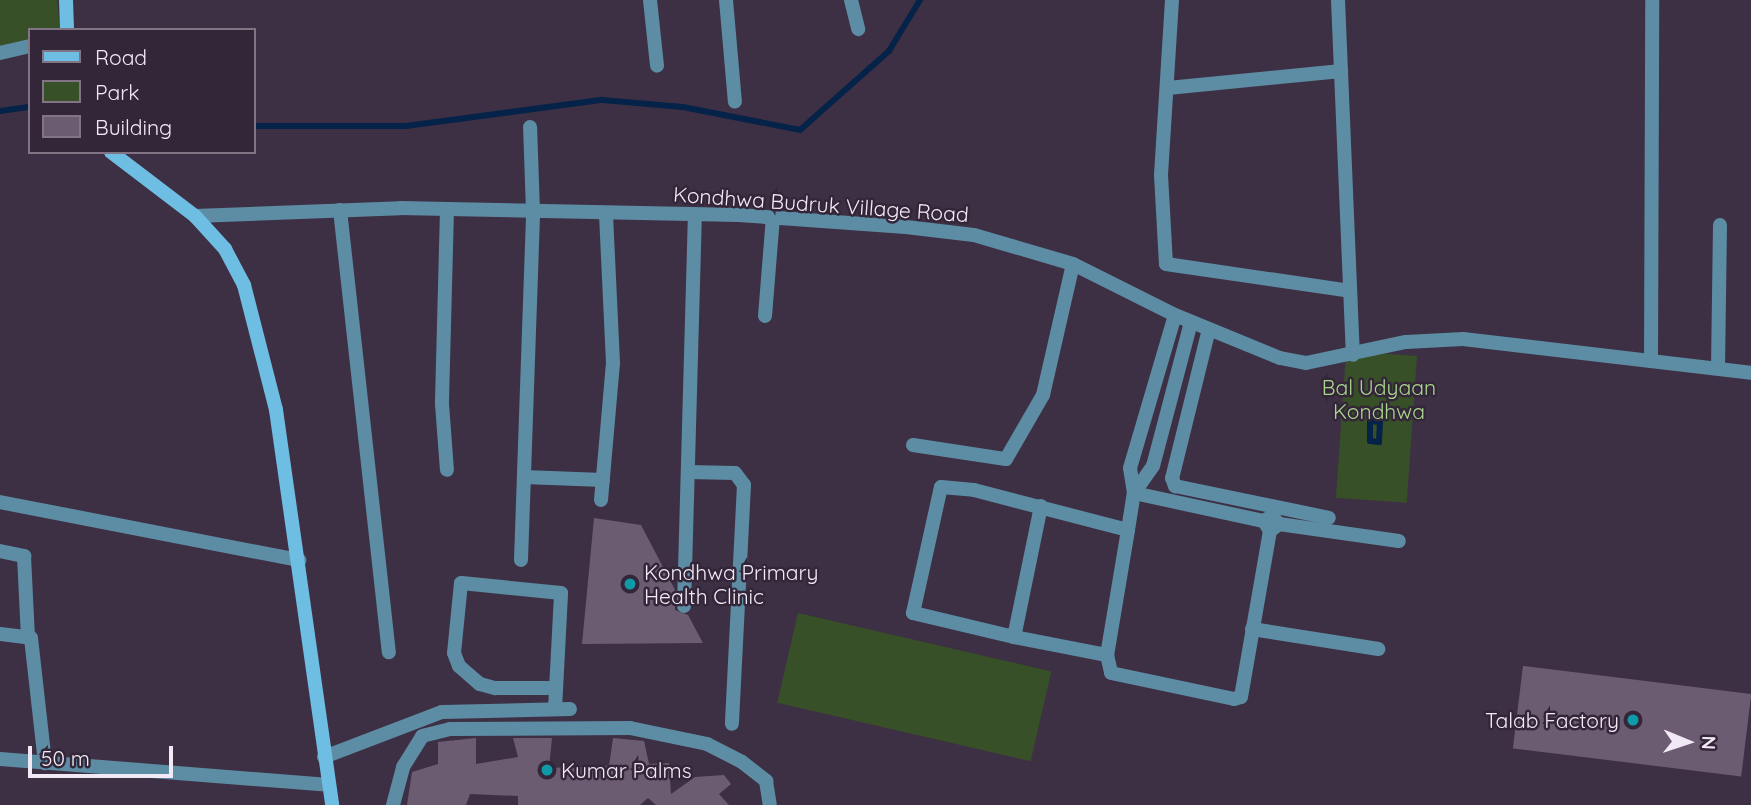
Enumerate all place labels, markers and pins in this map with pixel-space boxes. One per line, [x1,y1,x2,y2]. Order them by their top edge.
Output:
place label: Kondhwa Primary Health Clinic [644,559,819,609]
marker: Kondhwa Primary Health Clinic [622,576,638,592]
place label: Talab Factory [1485,707,1619,733]
marker: Talab Factory [1625,712,1641,728]
place label: Kumar Palms [561,757,692,783]
marker: Kumar Palms [539,762,555,778]

